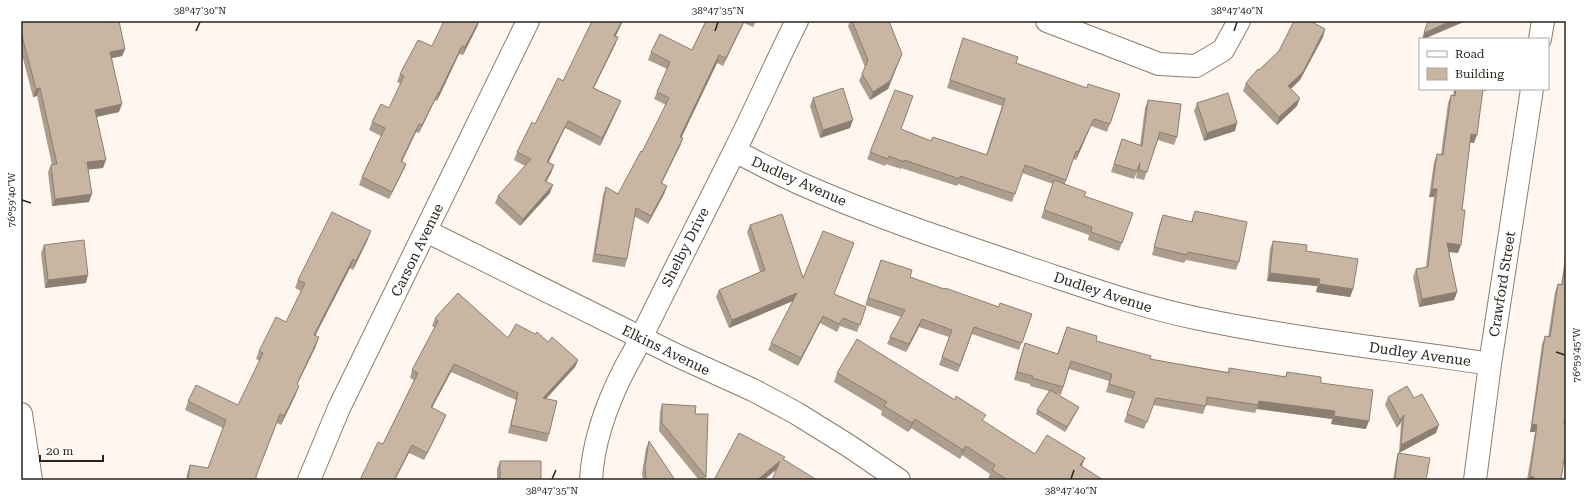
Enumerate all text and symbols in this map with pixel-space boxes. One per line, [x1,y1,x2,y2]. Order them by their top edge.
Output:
text: 38°47'30"N [174,5,226,16]
text: 38°47'35"N [692,5,744,16]
text: 38°47'40"N [1211,5,1263,16]
legend [1419,38,1549,90]
text: Road [1455,47,1485,61]
text: Building [1455,67,1504,81]
street label: Dudley Avenue [749,153,849,209]
text: 76°59'40"W [6,172,17,227]
street label: Carson Avenue [388,201,447,299]
street label: Shelby Drive [658,204,712,289]
street label: Crawford Street [1486,230,1518,338]
street label: Dudley Avenue [1052,269,1154,316]
street label: Elkins Avenue [619,322,713,378]
text: 76°59'45"W [1571,327,1582,382]
street label: Dudley Avenue [1368,339,1472,369]
scale bar [40,437,103,463]
text: 20 m [46,444,73,458]
text: 38°47'35"N [526,485,578,496]
text: 38°47'40"N [1045,485,1097,496]

